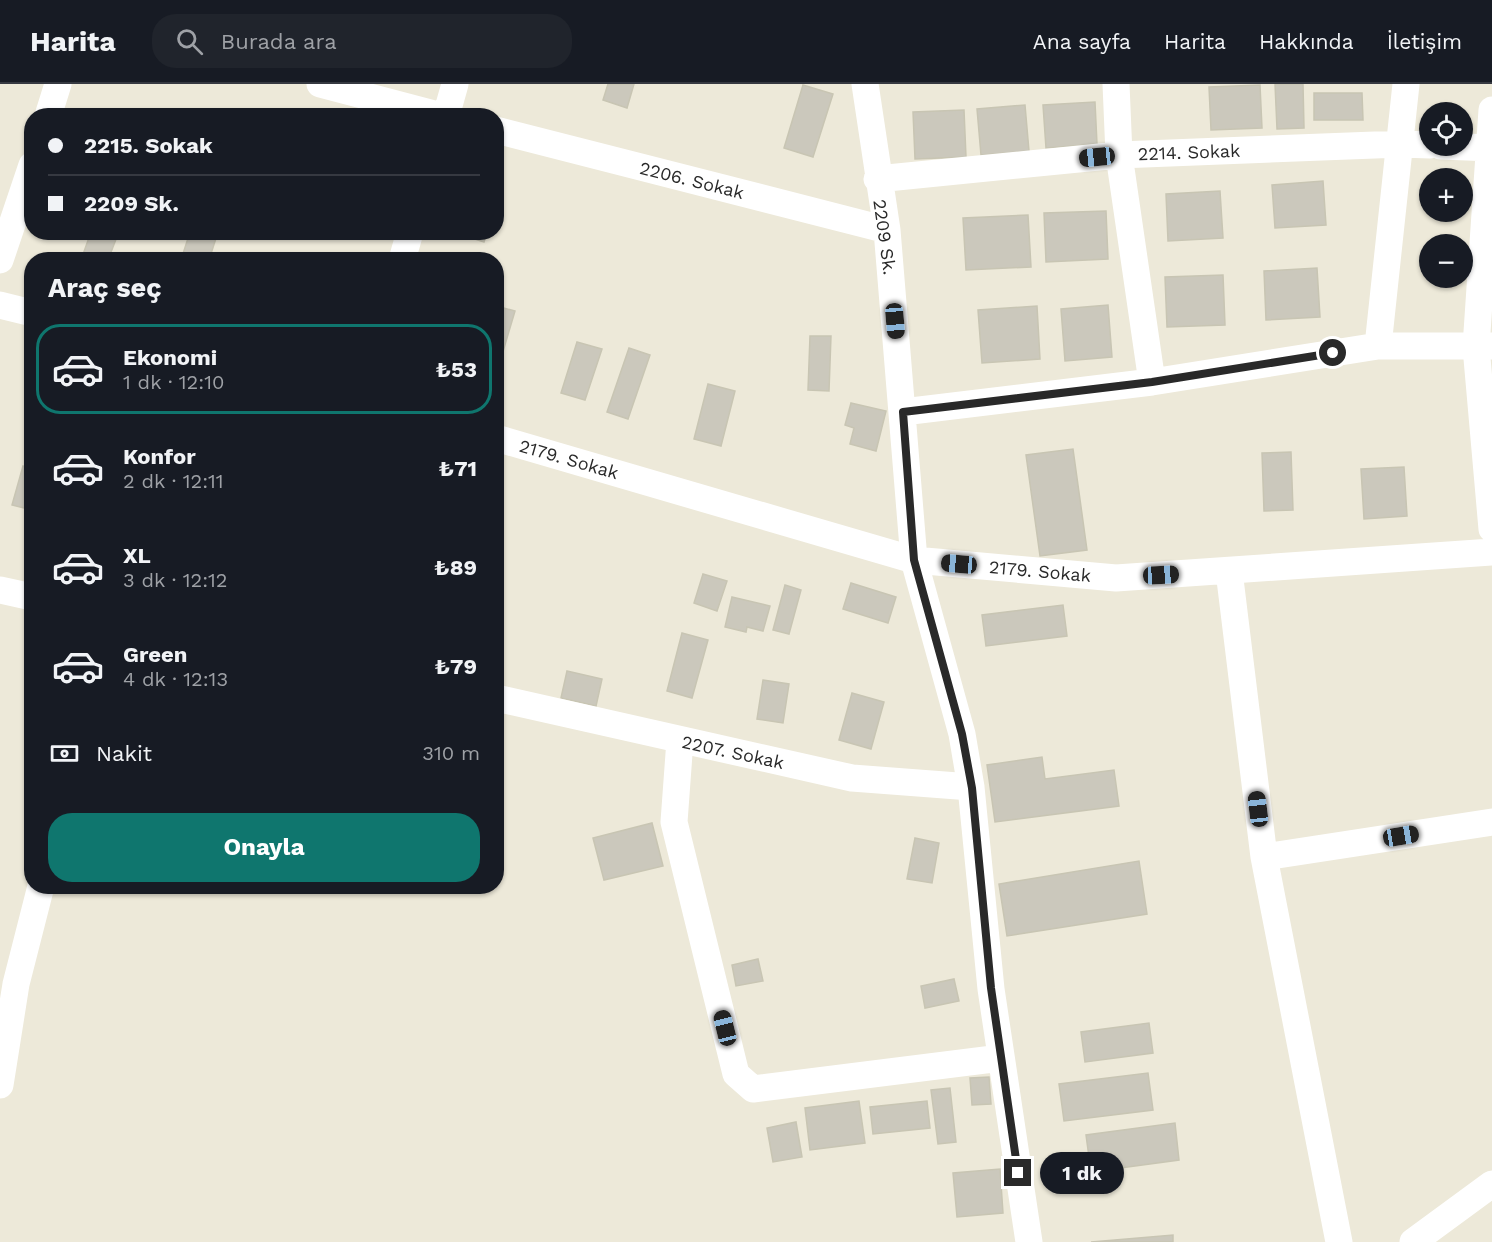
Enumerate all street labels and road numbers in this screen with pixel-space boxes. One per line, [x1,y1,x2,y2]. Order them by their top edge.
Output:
street label: 2214. Sokak [1137,140,1241,164]
street label: 2206. Sokak [638,157,746,203]
street label: 2209 Sk. [869,198,901,276]
street label: 2179. Sokak [517,435,621,483]
street label: 2179. Sokak [988,556,1092,586]
street label: 2207. Sokak [680,731,786,773]

